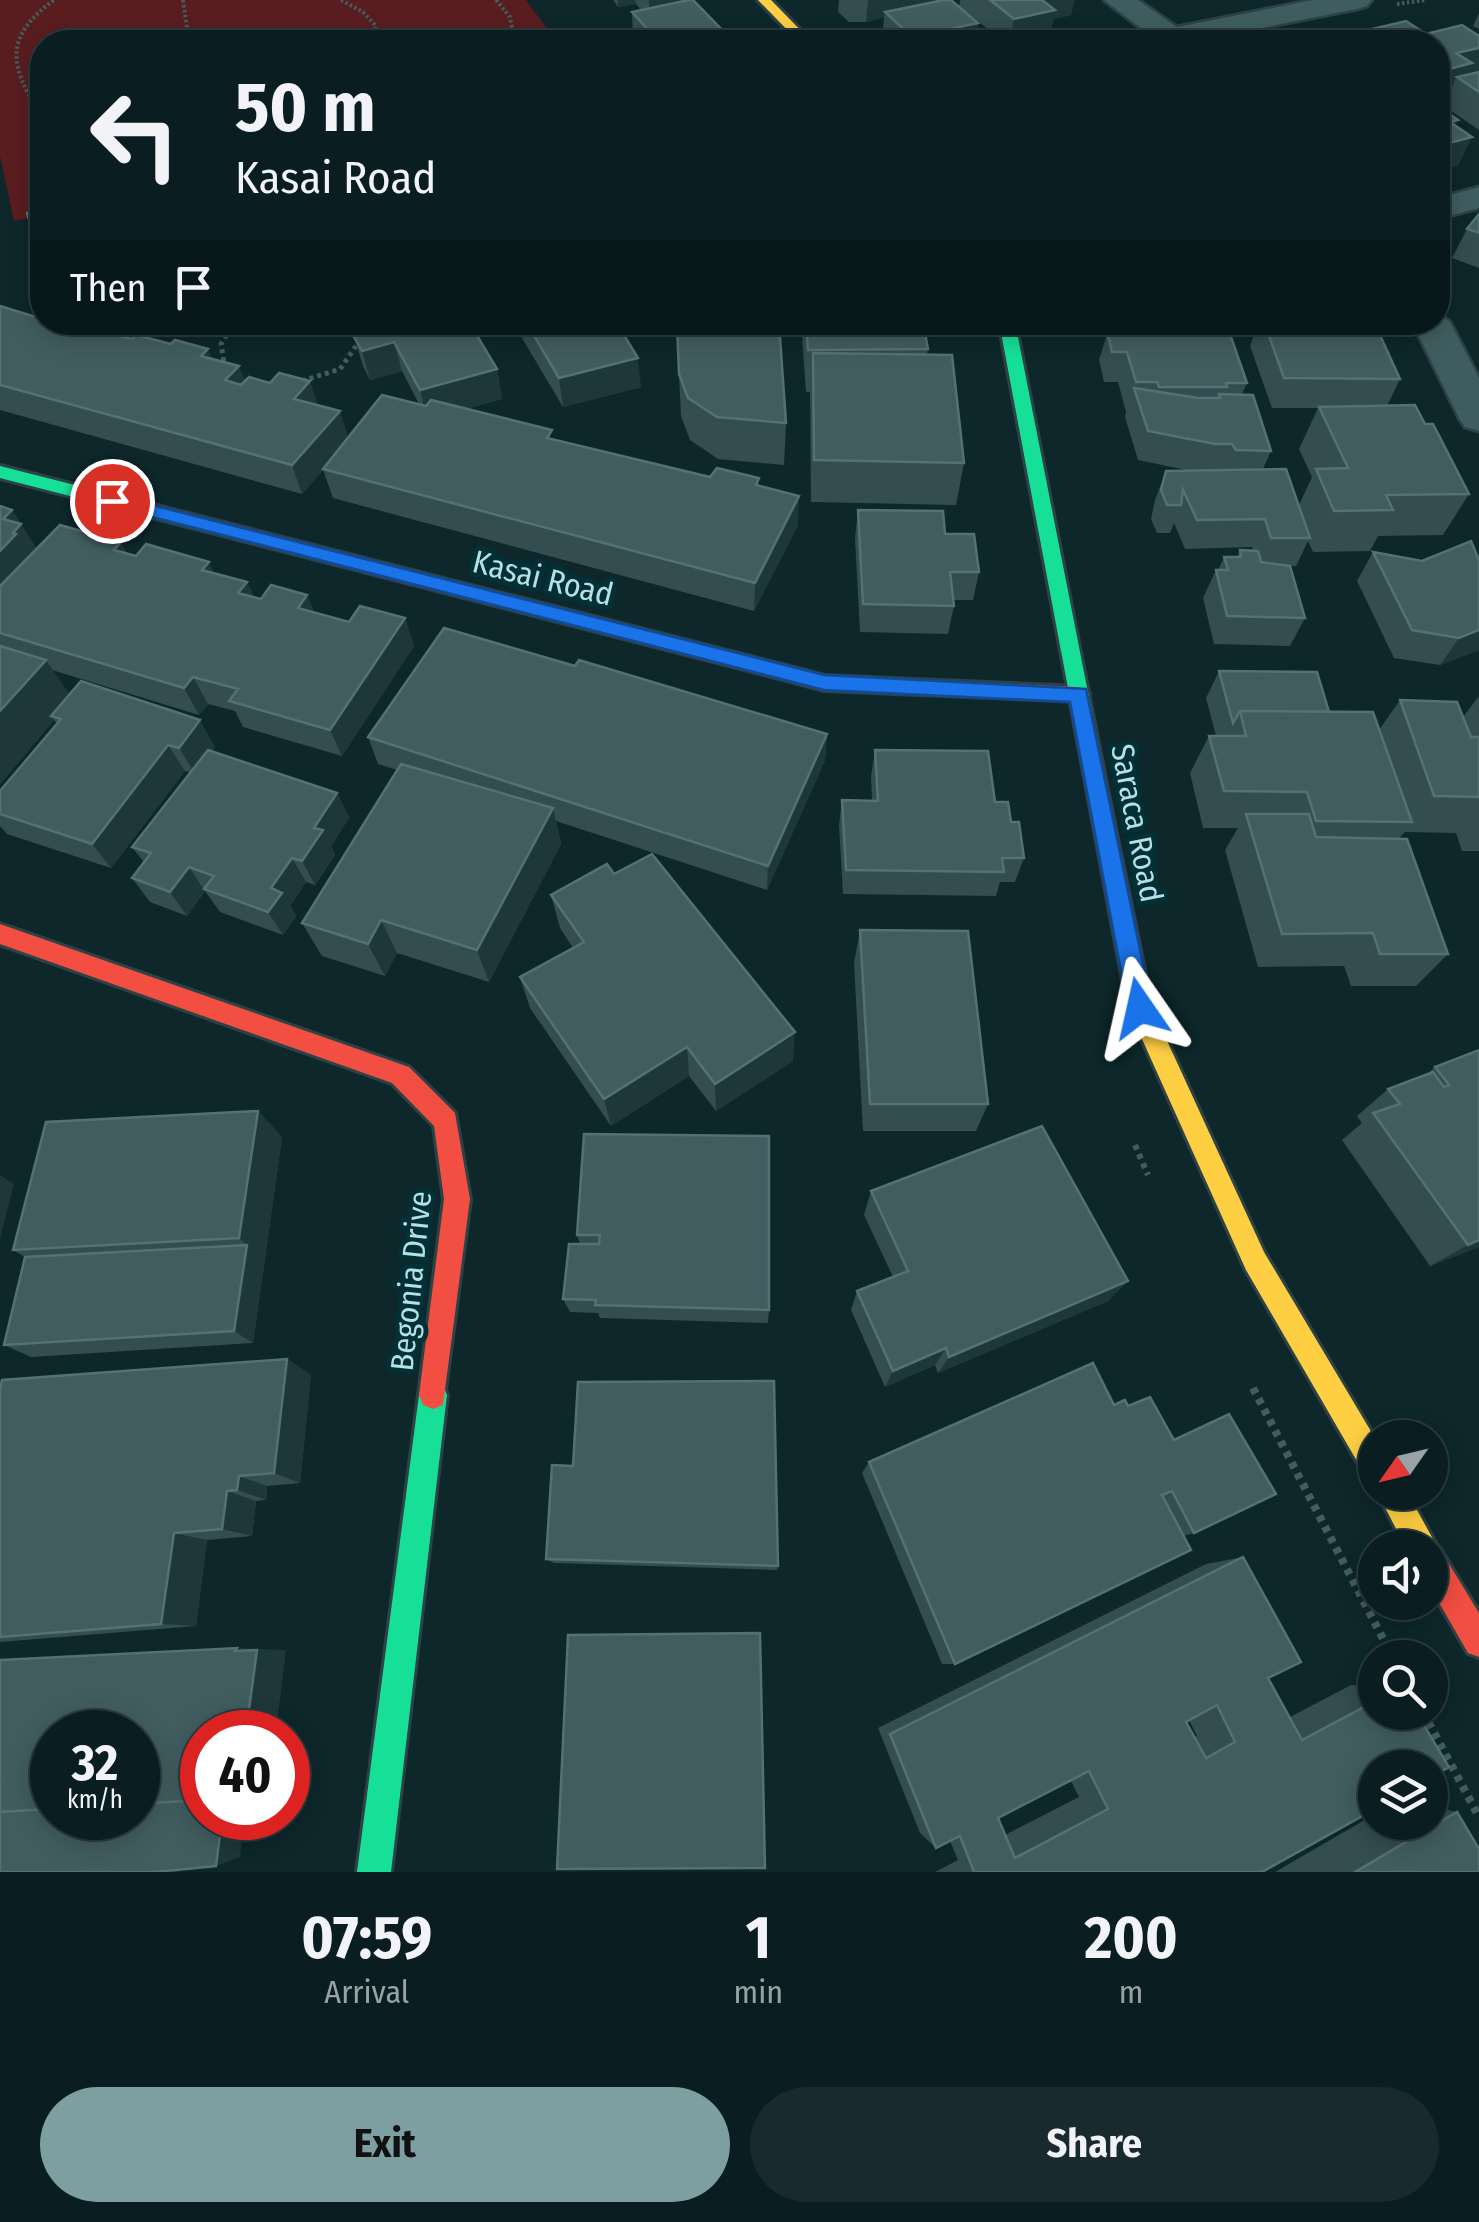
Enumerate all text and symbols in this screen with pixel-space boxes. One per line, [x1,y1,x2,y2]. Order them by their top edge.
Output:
text: 50 m [235,66,376,150]
icon: left [70,70,200,200]
text: Kasai Road [235,151,436,205]
icon: arrive [166,260,221,315]
text: Then [70,265,146,311]
pin [70,459,155,544]
icon: arrive [85,474,140,529]
street label: Kasai Road [469,542,617,614]
street label: Saraca Road [1103,741,1171,905]
position arrow [1088,956,1192,1060]
street label: Begonia Drive [383,1189,439,1373]
north arrow [1358,1420,1448,1510]
map controls [1358,1420,1448,1840]
button: sound [1358,1530,1448,1620]
button: search [1358,1640,1448,1730]
speed limit sign: 40 [180,1710,310,1840]
text: 32 [72,1733,118,1793]
button: layers [1358,1750,1448,1840]
text: km/h [67,1785,123,1815]
text: 07:59 [301,1902,432,1974]
text: 1 [746,1902,771,1974]
text: 200 [1084,1902,1178,1974]
text: Arrival [324,1973,409,2011]
text: min [734,1973,783,2011]
text: m [1119,1973,1143,2011]
button: Exit [40,2087,730,2202]
button: Share [750,2087,1439,2202]

